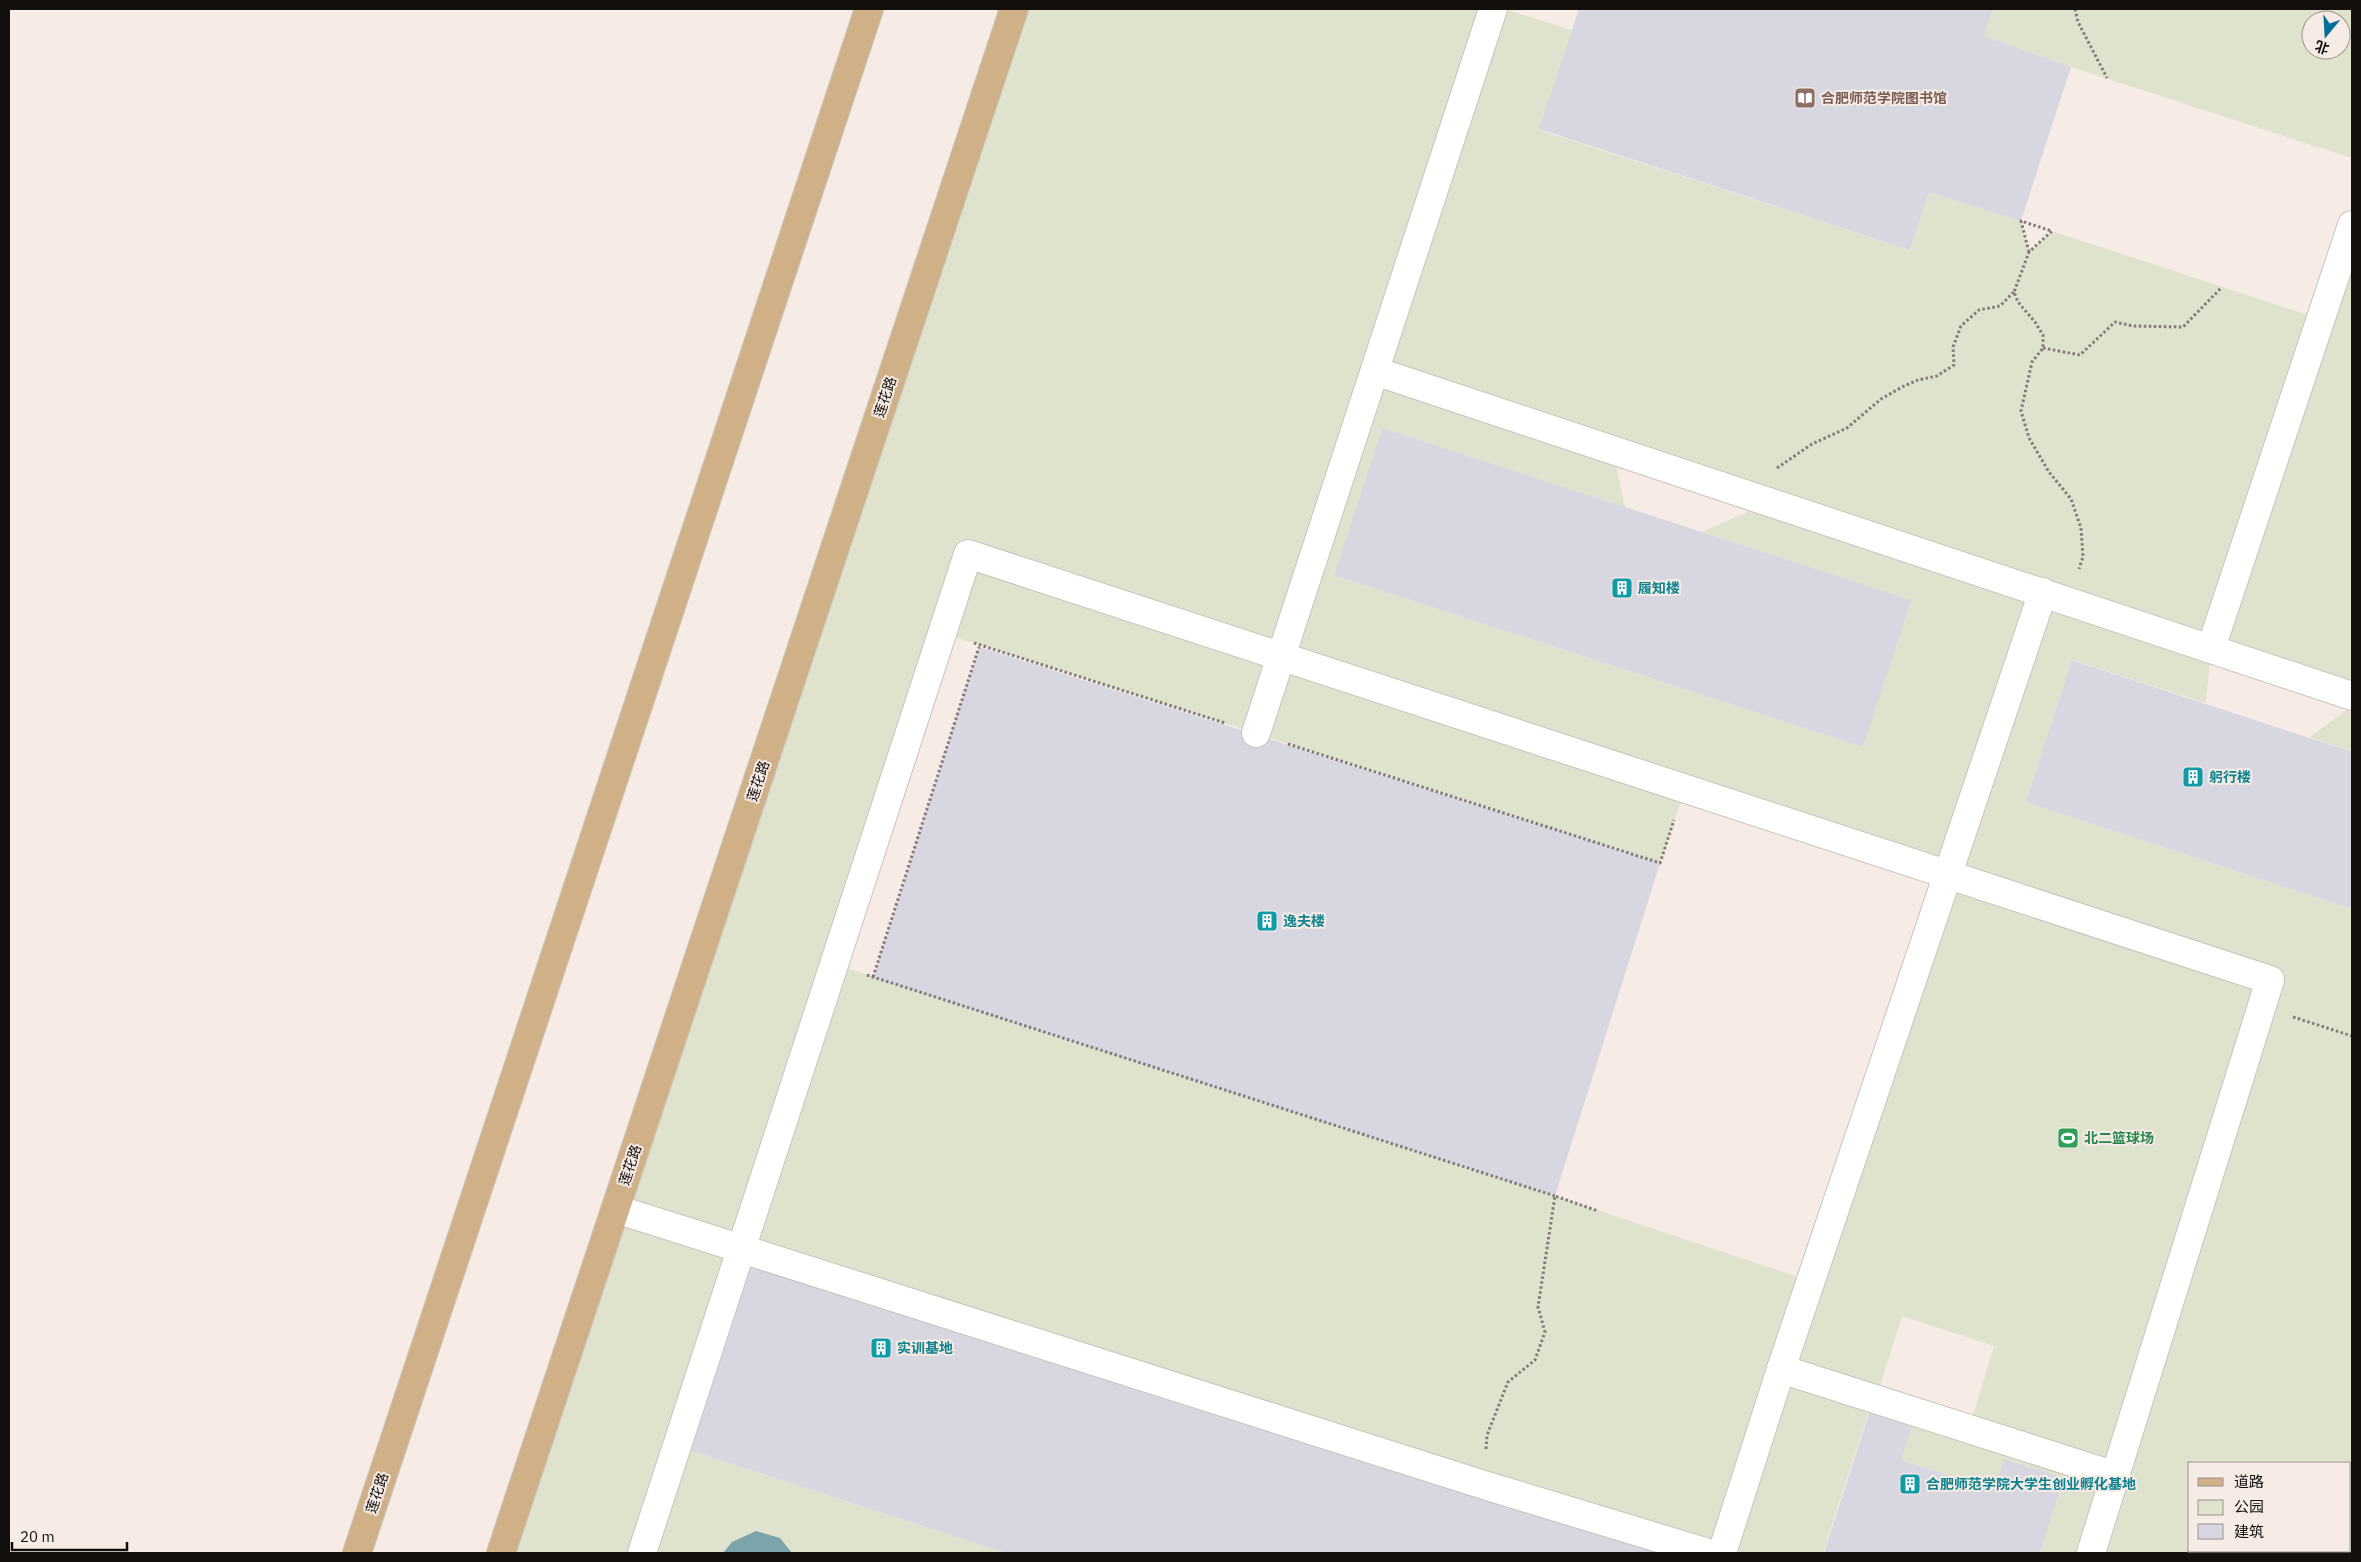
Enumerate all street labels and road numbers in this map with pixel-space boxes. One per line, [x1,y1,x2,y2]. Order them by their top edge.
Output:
street label: 莲花路 [870,374,900,420]
street label: 莲花路 [743,758,773,804]
street label: 莲花路 [615,1142,645,1188]
street label: 莲花路 [362,1470,392,1516]

